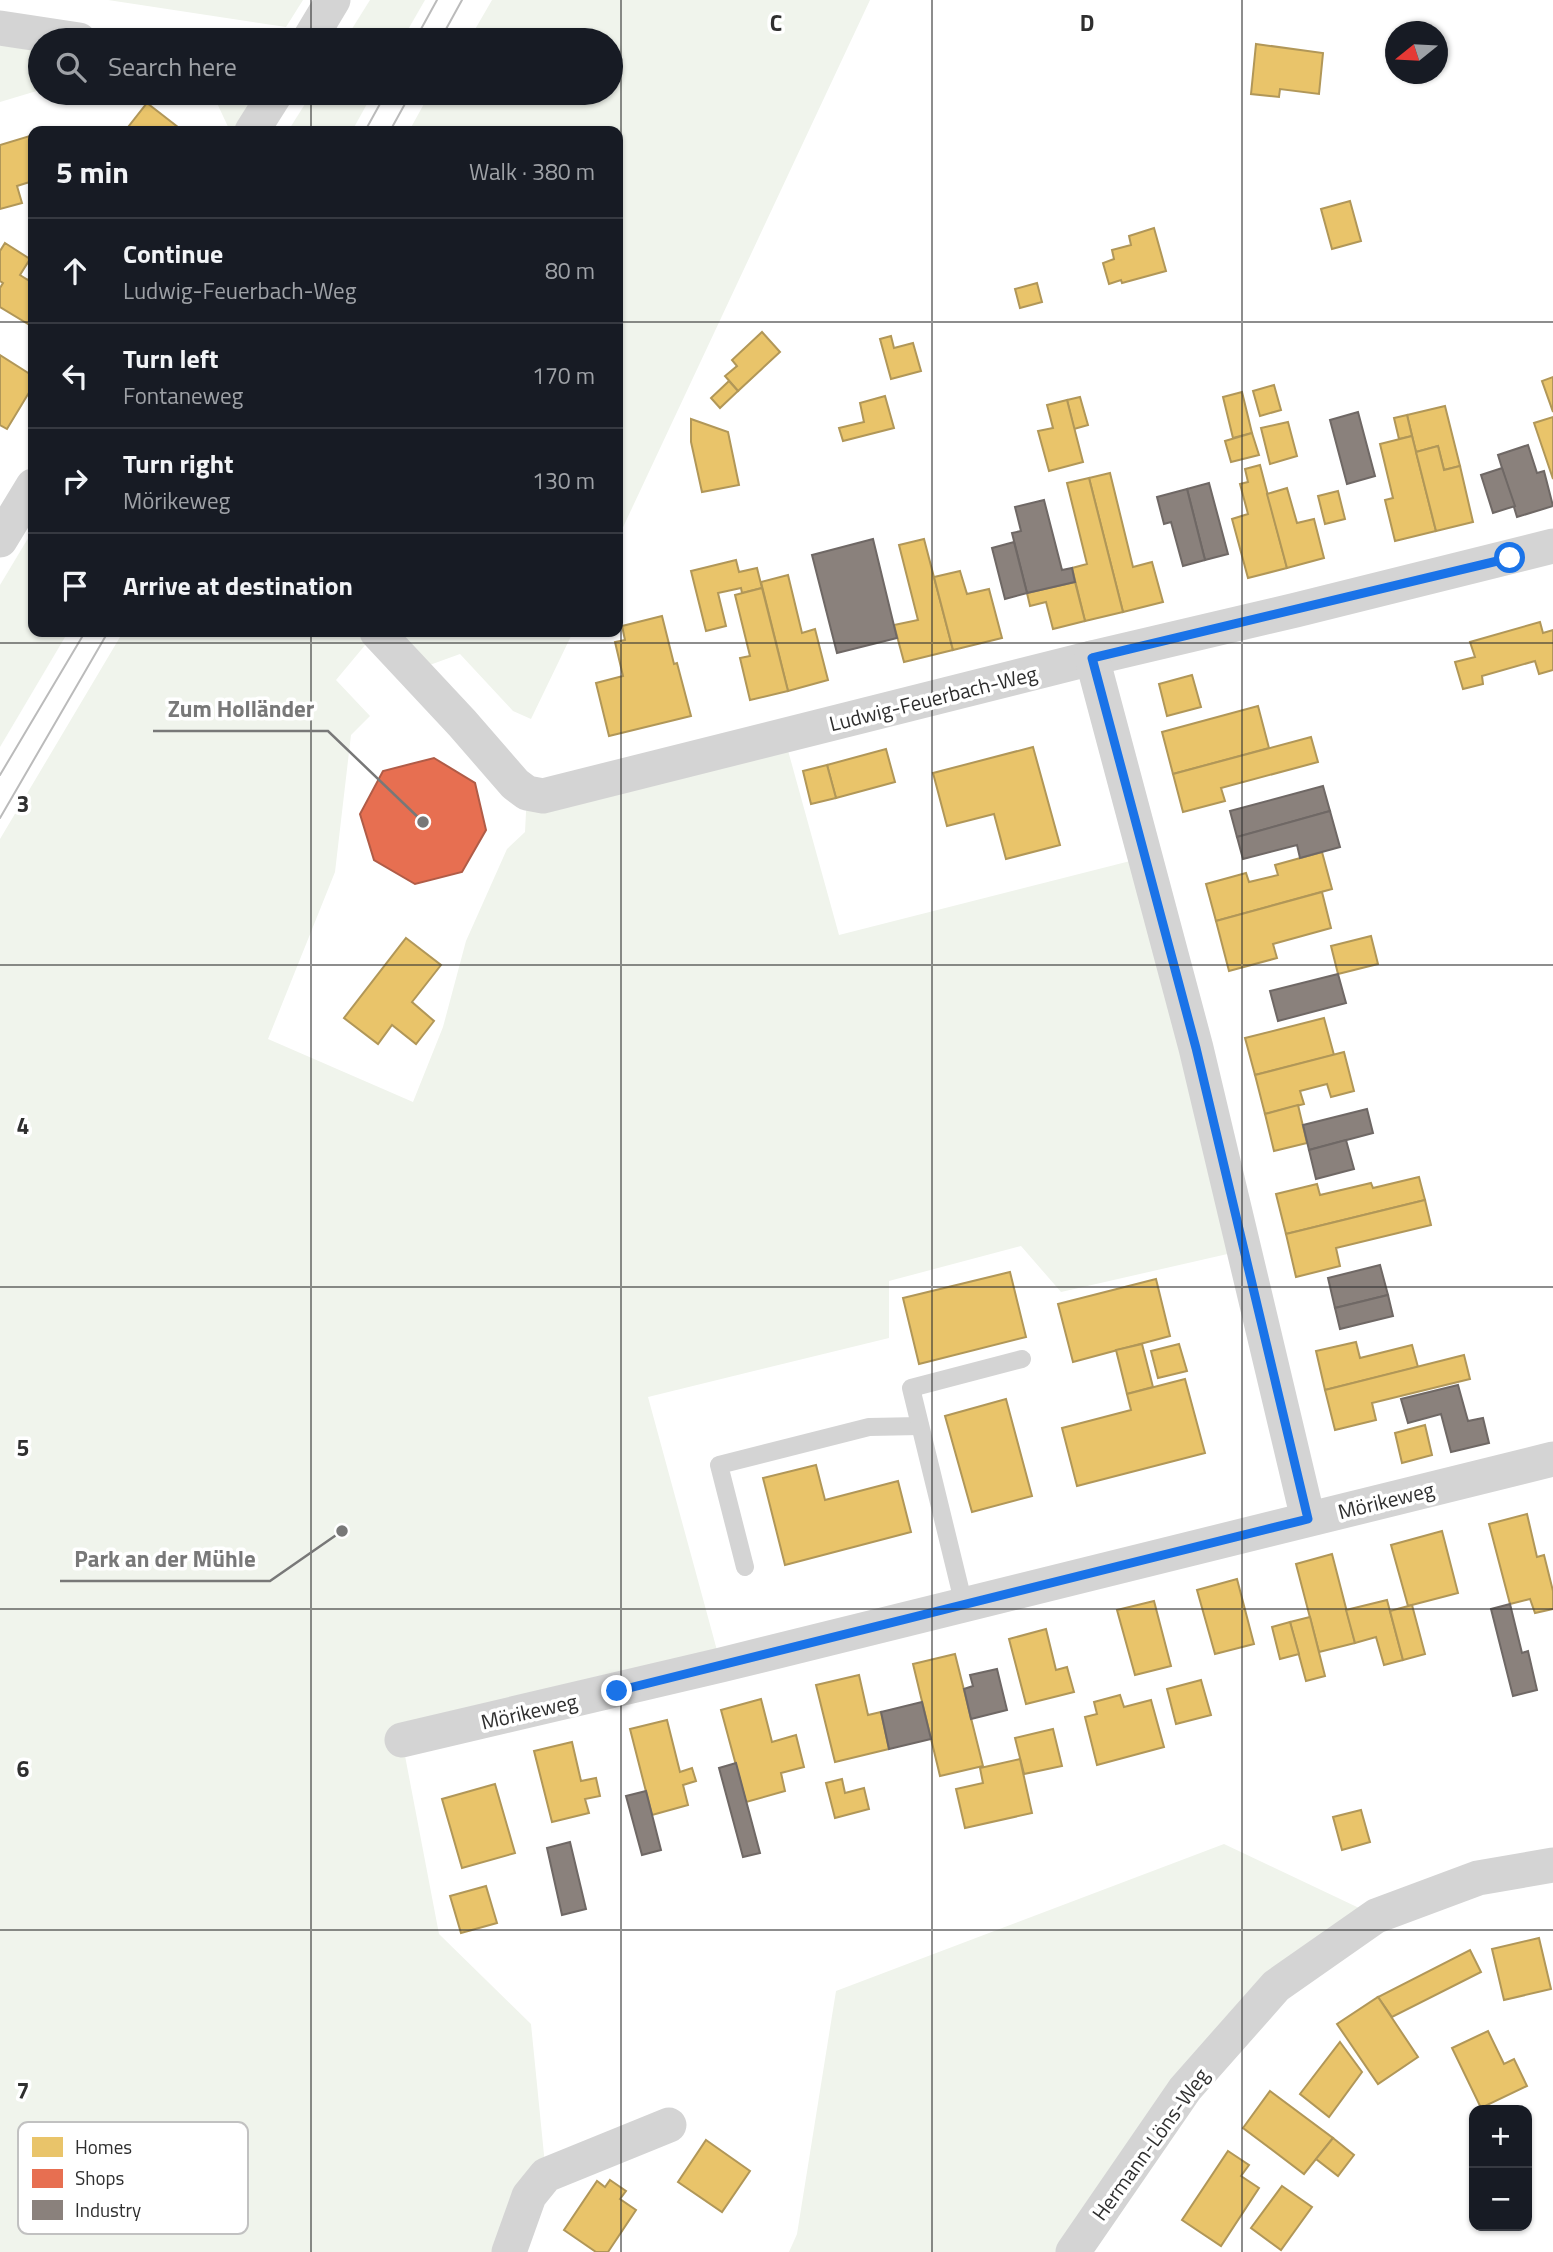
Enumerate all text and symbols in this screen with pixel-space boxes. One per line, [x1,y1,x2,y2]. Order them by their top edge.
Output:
text: C [770,5,782,40]
text: D [1080,5,1094,40]
north arrow [1385,21,1448,84]
search box [28,28,623,105]
text: Search here [108,47,237,86]
icon: search [52,48,90,86]
text: 5 min [56,149,129,195]
text: Walk · 380 m [469,154,595,189]
text: Continue [123,234,223,273]
icon: ahead [56,252,94,290]
text: 80 m [545,253,595,288]
text: Ludwig-Feuerbach-Weg [123,273,357,308]
text: Turn left [123,339,218,378]
icon: left [56,357,94,395]
text: 170 m [532,358,595,393]
text: Fontaneweg [123,378,243,413]
text: Turn right [123,444,234,483]
icon: right [56,462,94,500]
text: 130 m [532,463,595,498]
text: Mörikeweg [123,483,230,518]
route start [1494,542,1525,573]
text: Arrive at destination [123,566,353,605]
icon: arrive [56,567,94,605]
street label: Ludwig-Feuerbach-Weg [826,657,1041,739]
callout: Zum Holländer [153,687,328,731]
text: Zum Holländer [168,691,315,726]
text: 3 [17,786,29,821]
text: 4 [17,1108,29,1143]
text: 5 [17,1430,29,1465]
street label: Mörikeweg [1335,1473,1438,1527]
callout: Park an der Mühle [60,1537,270,1581]
text: Park an der Mühle [74,1541,256,1576]
route end [601,1675,632,1706]
street label: Mörikeweg [478,1684,581,1738]
text: 6 [17,1751,30,1786]
street label: Hermann-Löns-Weg [1084,2061,1217,2227]
text: 7 [17,2073,29,2108]
map controls [1469,2105,1532,2231]
button: + [1469,2105,1532,2168]
legend [18,2122,248,2234]
text: Homes [75,2132,132,2161]
text: Shops [75,2163,125,2192]
button: − [1469,2168,1532,2231]
text: Industry [75,2195,141,2224]

